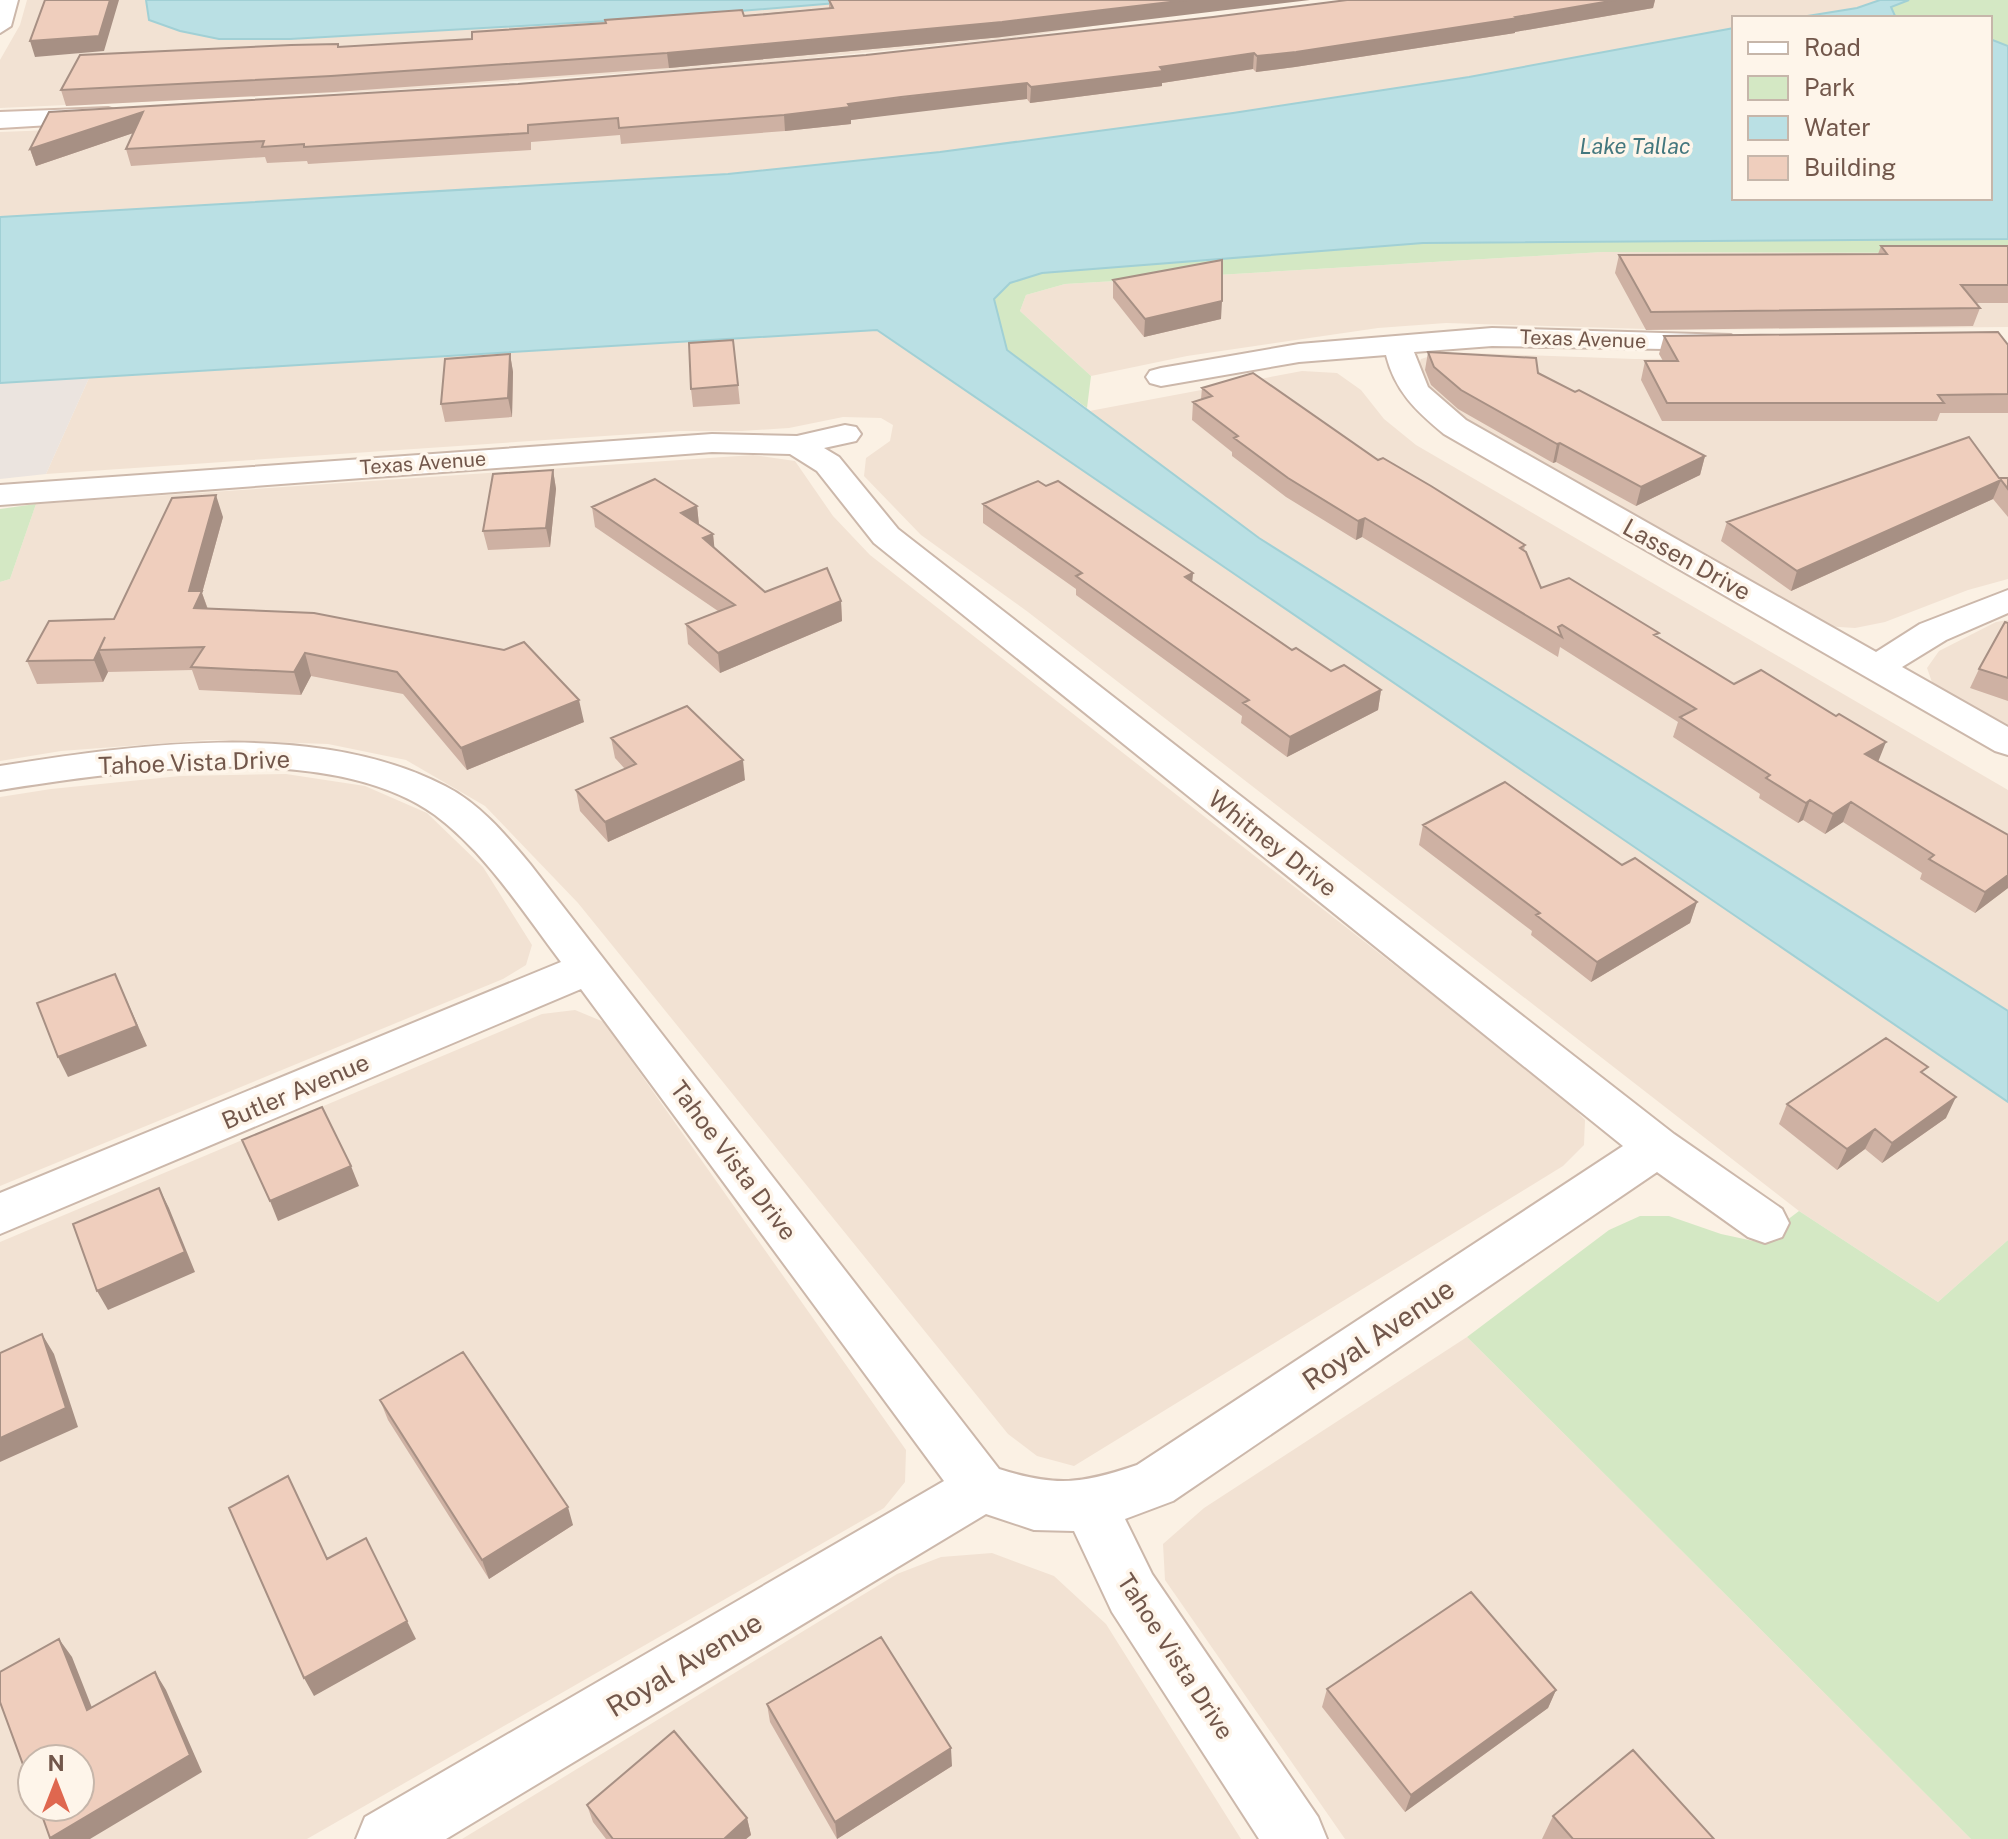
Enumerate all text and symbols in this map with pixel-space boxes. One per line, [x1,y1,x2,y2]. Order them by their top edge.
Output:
legend [1732,16,1992,200]
text: Road [1804,33,1861,61]
text: Park [1804,73,1855,101]
text: Water [1804,113,1871,141]
water label: Lake Tallac [1580,133,1690,159]
text: Building [1804,153,1896,181]
street label: Texas Avenue [1519,325,1647,353]
street label: Texas Avenue [359,447,487,479]
street label: Lassen Drive [1618,512,1756,606]
street label: Tahoe Vista Drive [98,745,290,779]
street label: Whitney Drive [1203,784,1343,902]
street label: Butler Avenue [217,1047,373,1135]
street label: Tahoe Vista Drive [665,1075,803,1245]
street label: Royal Avenue [1296,1271,1460,1397]
street label: Tahoe Vista Drive [1112,1568,1240,1744]
street label: Royal Avenue [600,1605,768,1723]
north arrow [16,1743,96,1823]
text: N [47,1750,65,1776]

